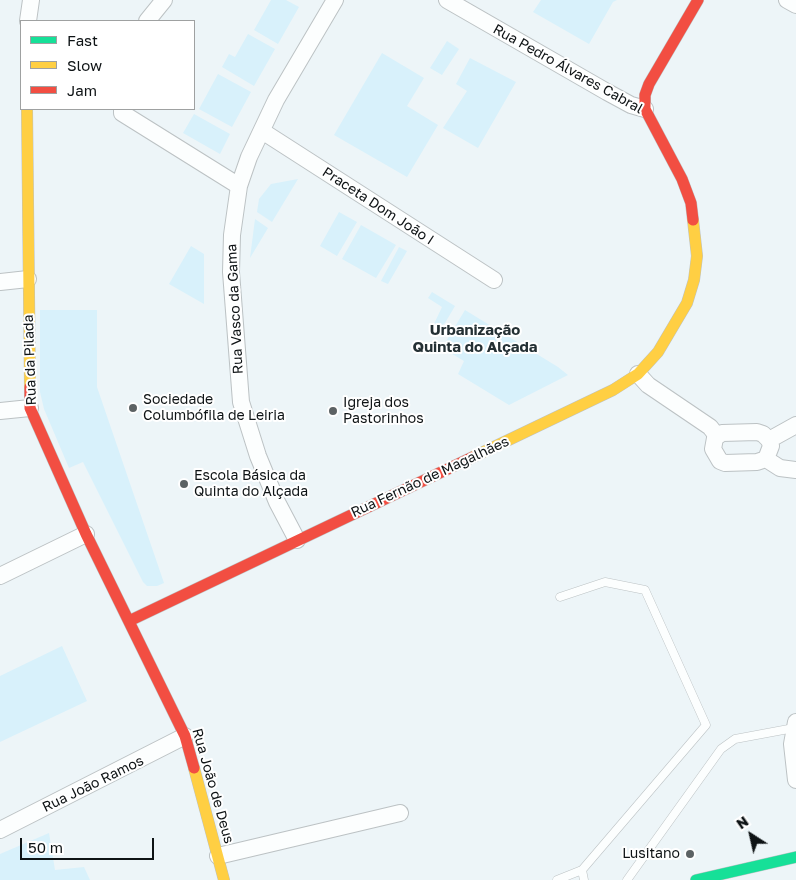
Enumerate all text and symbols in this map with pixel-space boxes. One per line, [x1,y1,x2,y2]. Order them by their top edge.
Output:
legend [20,20,195,110]
street label: Rua Pedro Álvares Cabral [490,21,646,117]
text: Fast [67,31,98,49]
text: Slow [67,56,102,74]
text: Jam [67,81,97,99]
street label: Praceta Dom João I [319,164,437,248]
street label: Rua Vasco da Gama [223,243,247,375]
street label: Rua da Pilada [20,314,40,406]
district label: Urbanização Quinta do Alçada [413,321,537,356]
place label: Sociedade Columbófila de Leiria [143,392,285,424]
place label: Igreja dos Pastorinhos [343,395,424,428]
marker: Sociedade Columbófila de Leiria [127,402,139,414]
marker: Igreja dos Pastorinhos [327,405,339,417]
street label: Rua Fernão de Magalhães [348,433,512,521]
place label: Escola Básica da Quinta do Alçada [194,468,308,501]
marker: Escola Básica da Quinta do Alçada [178,478,190,490]
street label: Rua João de Deus [189,726,237,846]
street label: Rua João Ramos [40,752,146,816]
north arrow [726,810,776,860]
text: N [733,812,751,832]
scale bar [22,828,156,860]
text: 50 m [28,838,63,856]
place label: Lusitano [622,846,680,862]
marker: Lusitano [684,848,696,860]

